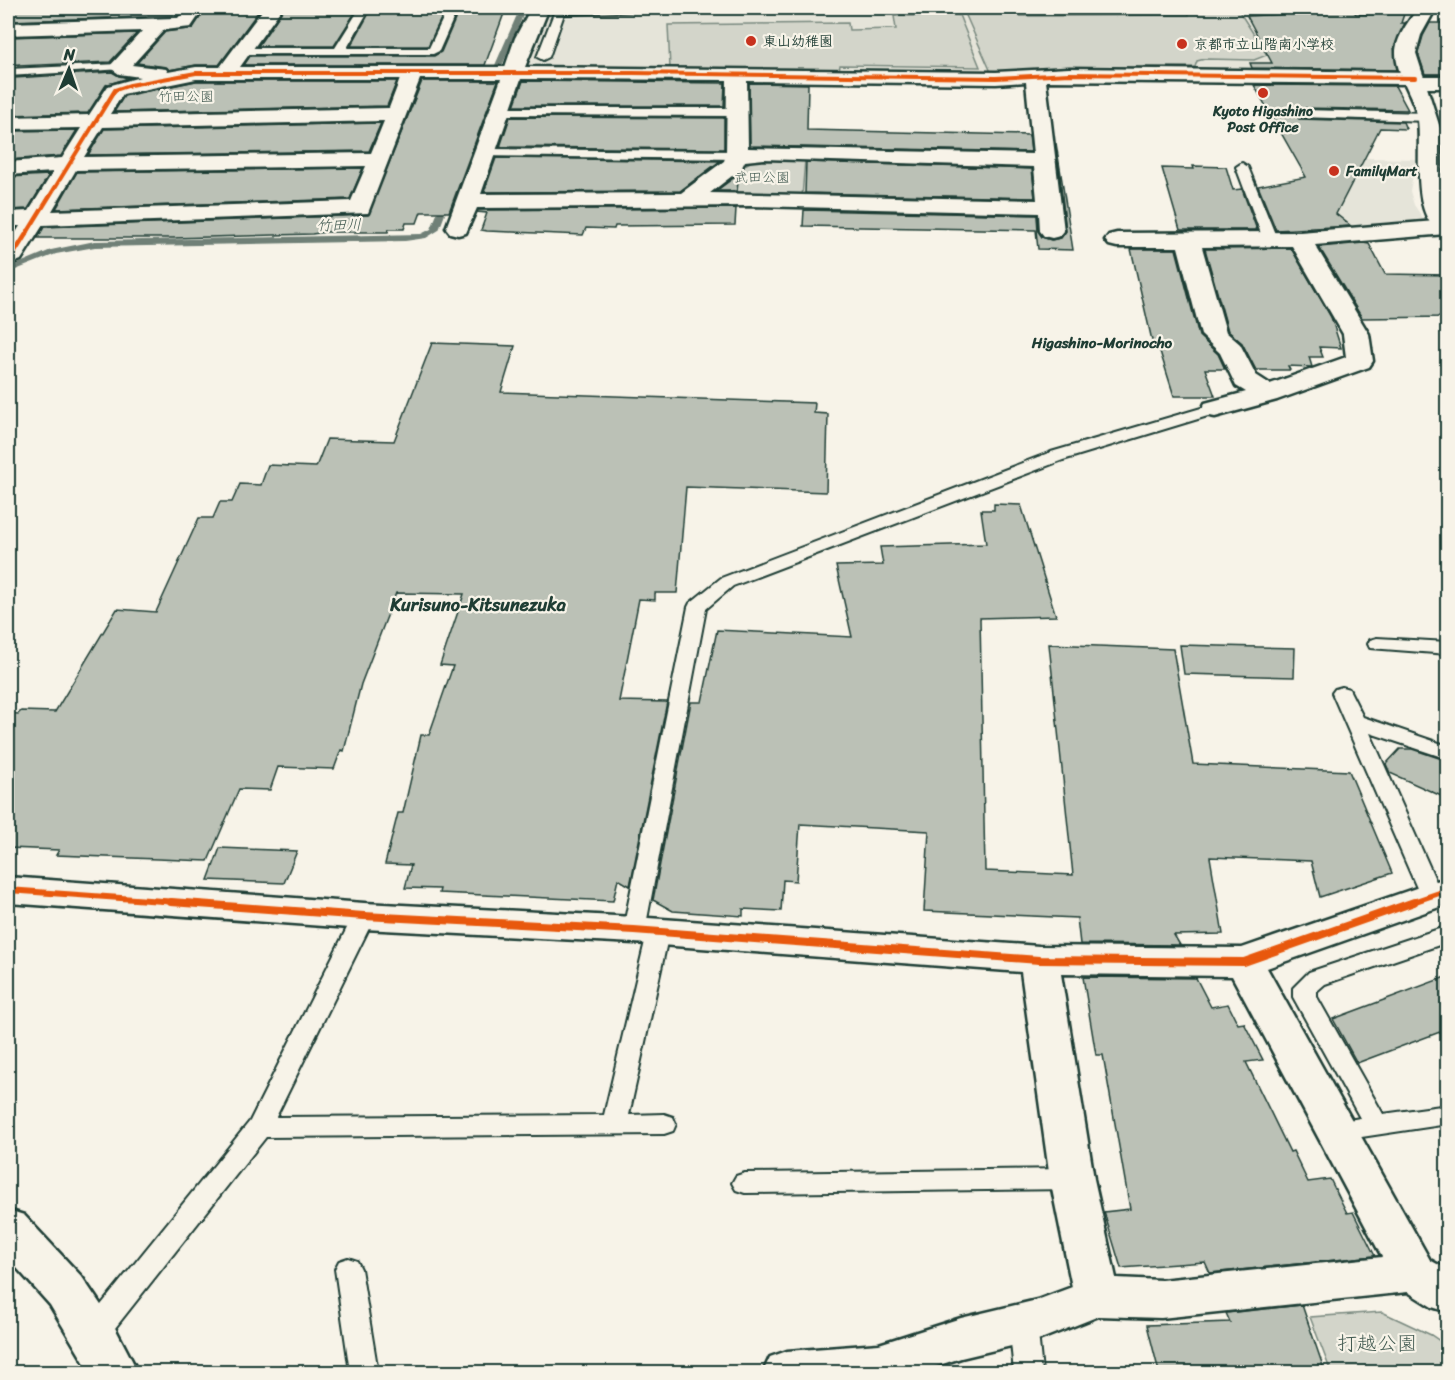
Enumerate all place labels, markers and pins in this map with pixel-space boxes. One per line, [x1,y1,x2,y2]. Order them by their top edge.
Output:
place label: 東山幼稚園 [763,29,833,54]
place label: 京都市立山階南小学校 [1194,32,1334,57]
marker: 東山幼稚園 [744,34,758,48]
marker: 京都市立山階南小学校 [1175,37,1189,51]
marker: Kyoto Higashino Post Office [1256,86,1270,100]
place label: Kyoto Higashino Post Office [1212,99,1313,140]
place label: FamilyMart [1345,159,1418,184]
marker: FamilyMart [1327,164,1341,178]

